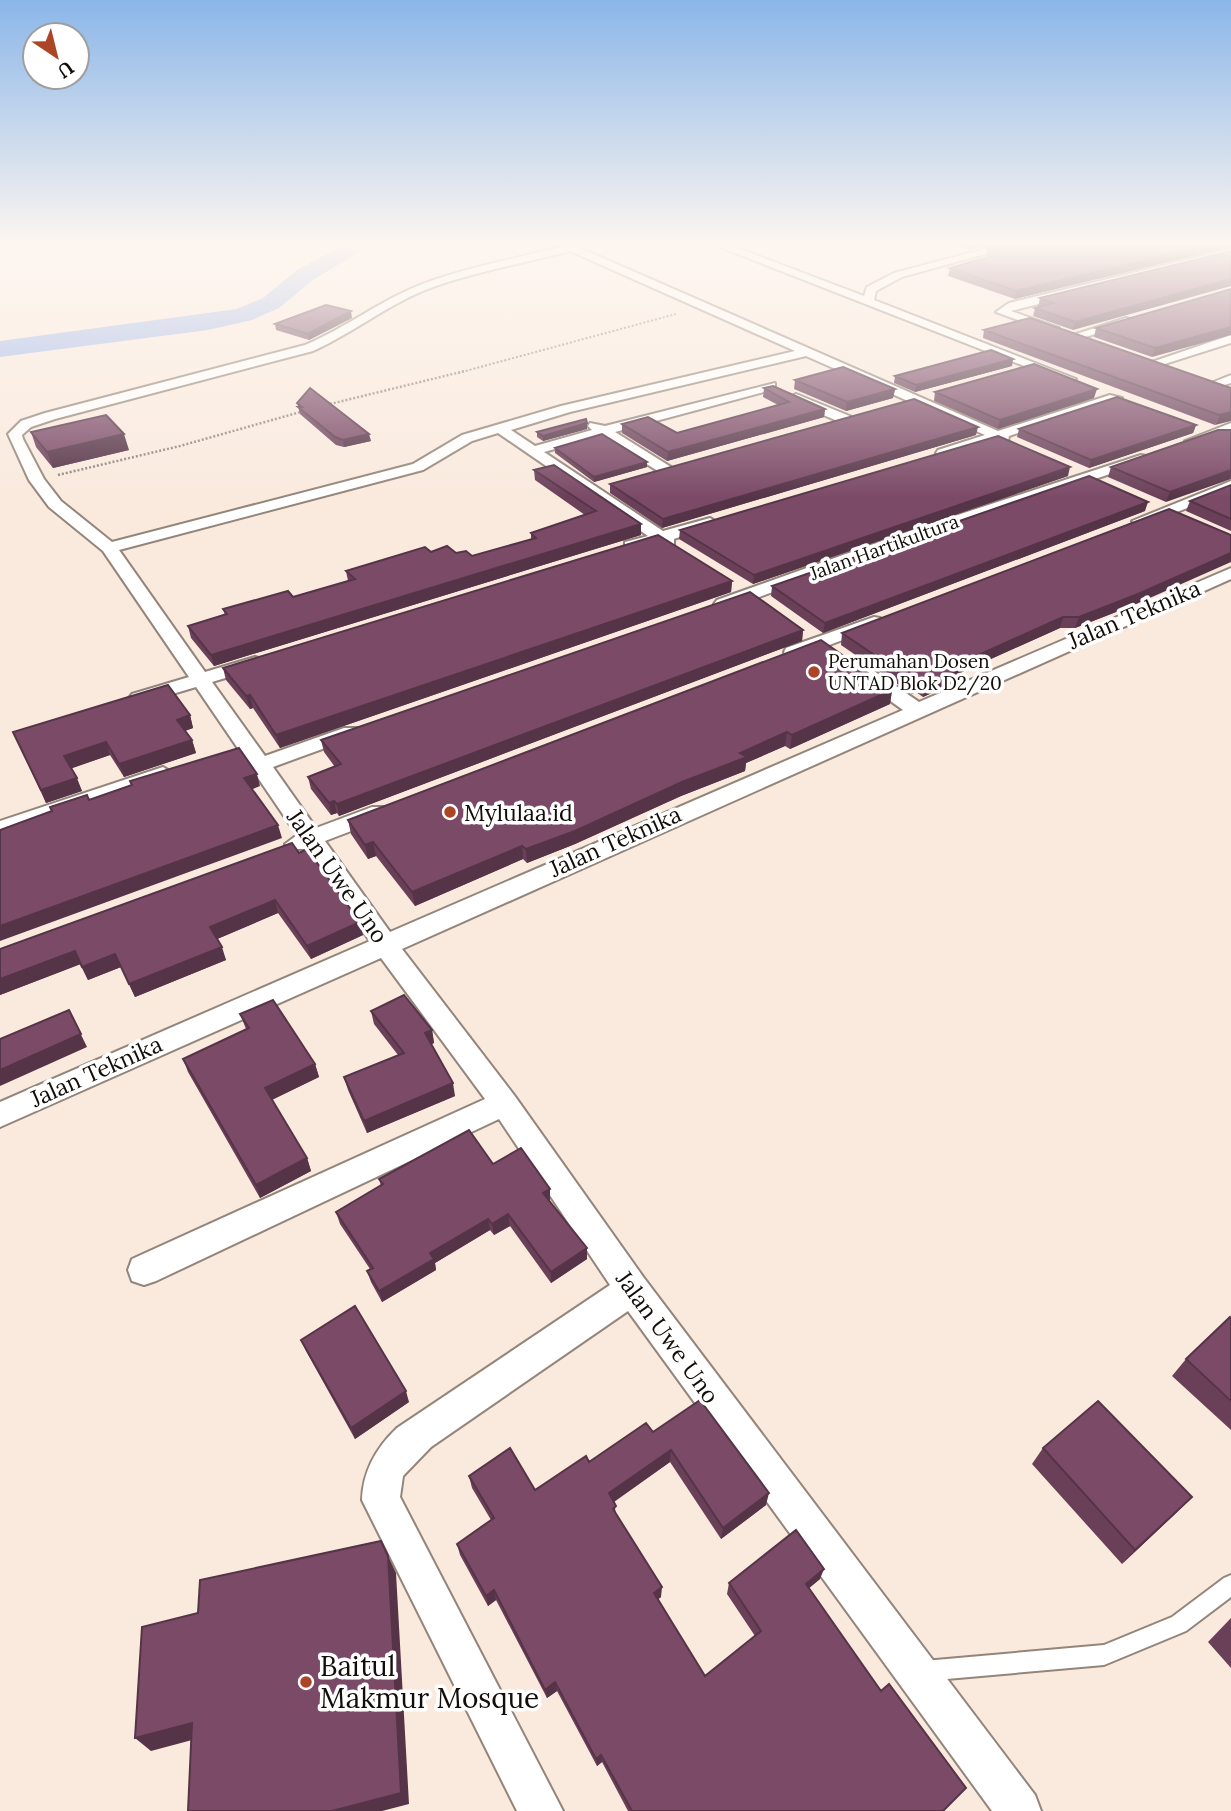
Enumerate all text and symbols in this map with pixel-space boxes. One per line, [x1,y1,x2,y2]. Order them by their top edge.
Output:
north arrow [21,21,91,91]
text: U [53,56,79,84]
street label: Jalan Hartikultura [805,509,962,585]
street label: Jalan Teknika [1062,573,1205,655]
place label: Perumahan Dosen UNTAD Blok D2/20 [828,649,1002,696]
marker: Perumahan Dosen UNTAD Blok D2/20 [806,664,822,680]
place label: Mylulaa.id [464,798,573,827]
street label: Jalan Teknika [544,799,686,883]
street label: Jalan Uwe Uno [281,803,395,949]
marker: Mylulaa.id [442,804,458,820]
street label: Jalan Teknika [25,1029,167,1113]
street label: Jalan Uwe Uno [610,1264,726,1409]
place label: Baitul Makmur Mosque [320,1648,539,1716]
marker: Baitul Makmur Mosque [298,1674,314,1690]

